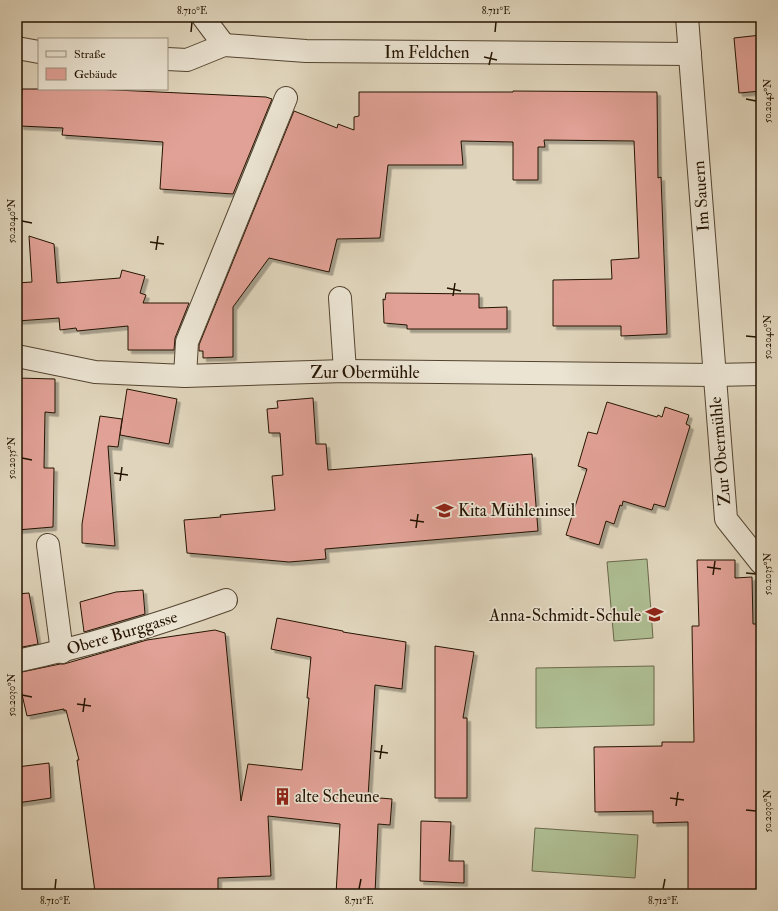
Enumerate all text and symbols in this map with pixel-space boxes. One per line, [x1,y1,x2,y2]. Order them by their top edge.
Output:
text: 8.710°E [177,5,207,17]
text: 8.711°E [482,5,510,17]
legend [38,38,168,90]
street label: Im Feldchen [384,42,470,63]
text: Straße [74,47,105,62]
text: Gebäude [74,67,117,82]
text: 50.2045°N [762,79,774,123]
street label: Im Sauern [688,160,714,232]
text: 50.2040°N [6,199,18,243]
text: 50.2040°N [762,315,774,359]
street label: Zur Obermühle [310,362,420,383]
street label: Zur Obermühle [705,396,735,506]
text: 50.2035°N [6,437,18,479]
school or university icon: Kita Mühleninsel [435,500,455,520]
place label: Kita Mühleninsel [458,500,576,521]
text: 50.2035°N [762,553,774,595]
place label: Anna-Schmidt-Schule [488,605,641,626]
school or university icon: Anna-Schmidt-Schule [644,605,664,625]
street label: Obere Burggasse [64,606,180,660]
text: 50.2030°N [6,673,18,717]
building icon: alte Scheune [272,786,292,806]
place label: alte Scheune [295,786,379,807]
text: 50.2030°N [762,789,774,833]
text: 8.710°E [40,895,70,907]
text: 8.711°E [345,895,373,907]
text: 8.712°E [648,895,678,907]

